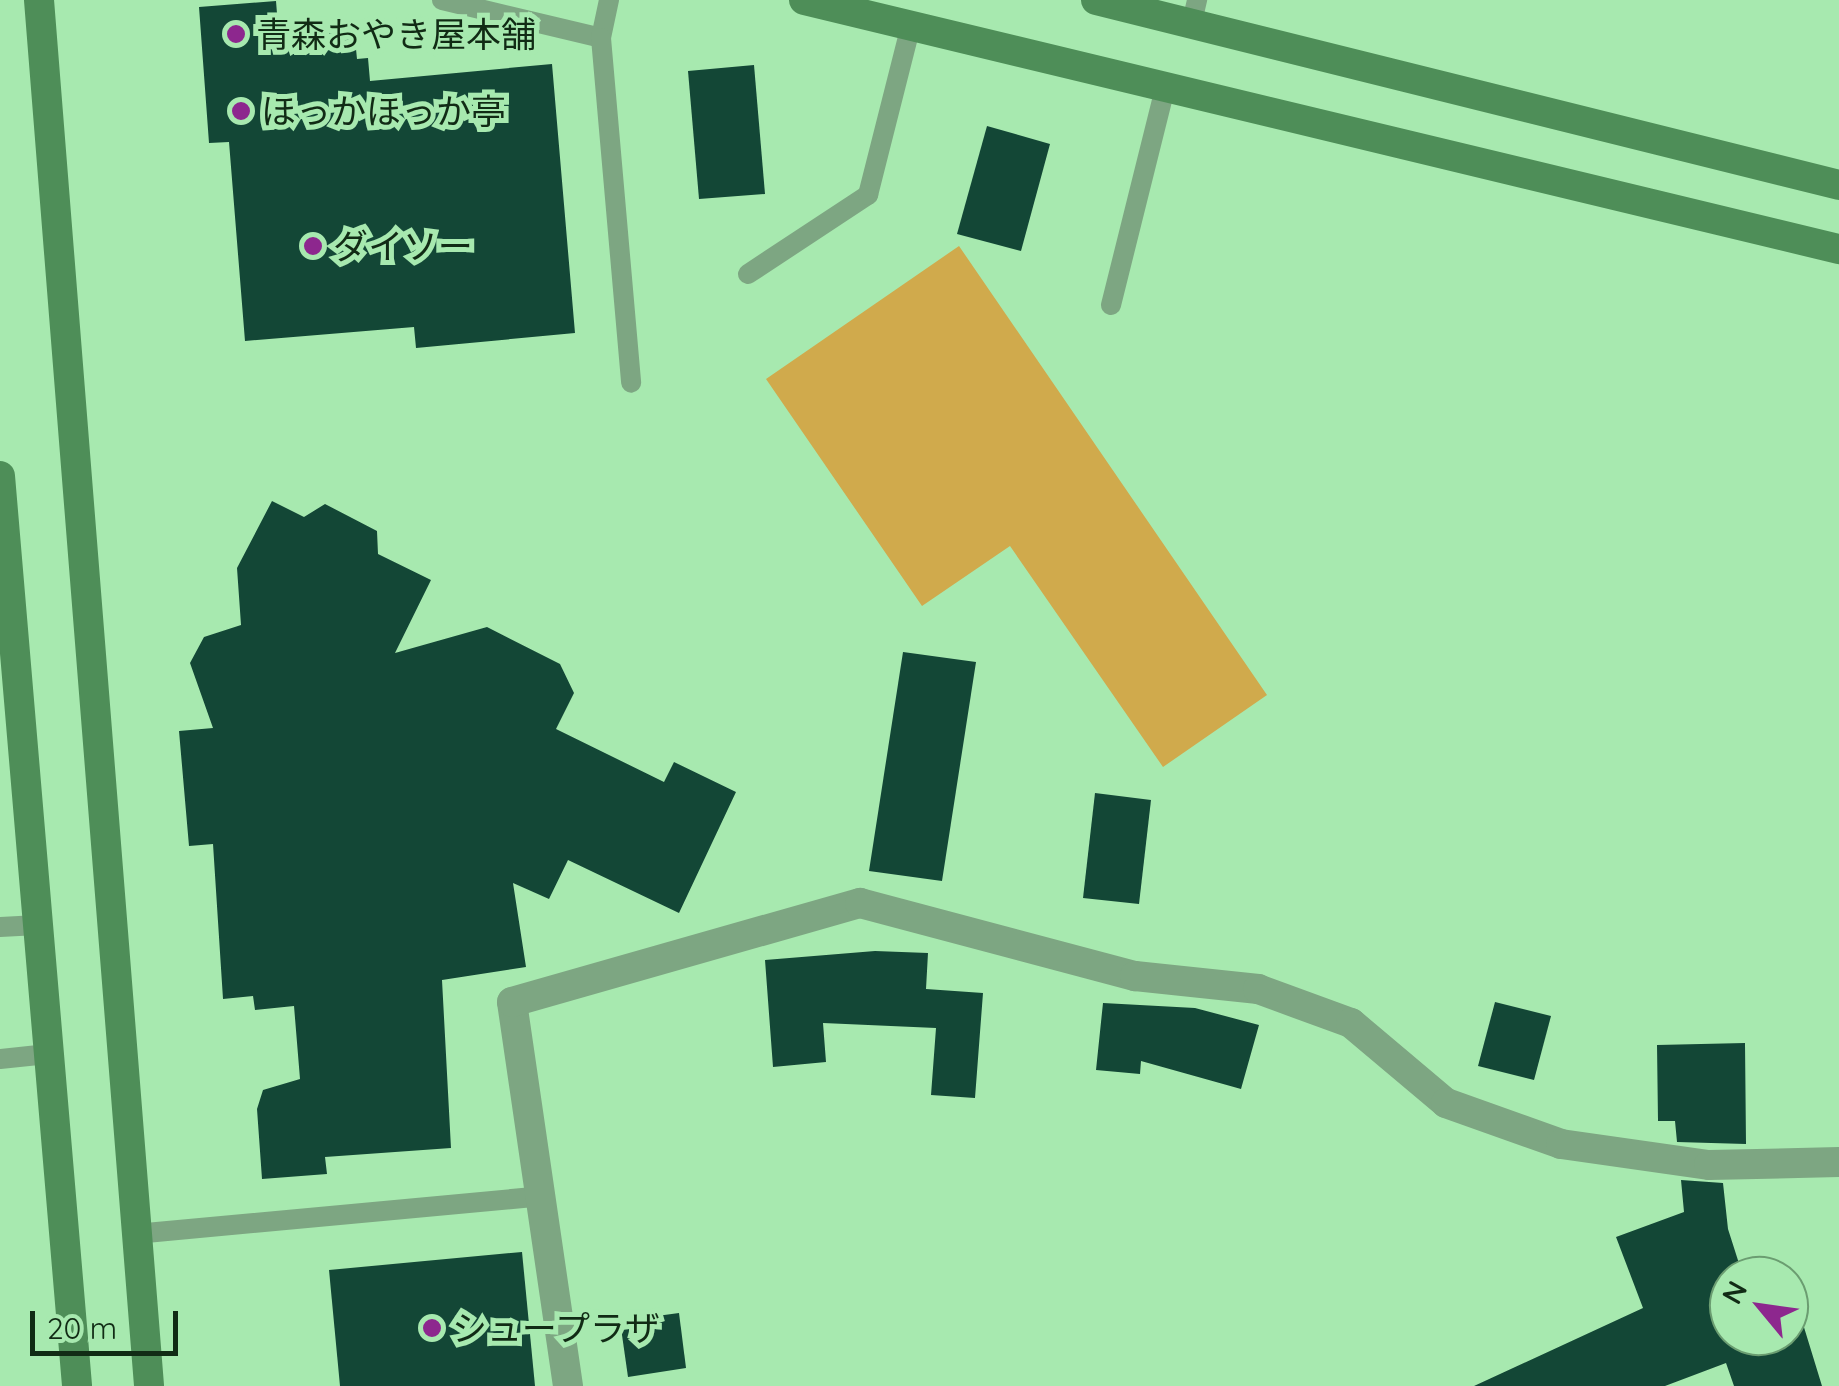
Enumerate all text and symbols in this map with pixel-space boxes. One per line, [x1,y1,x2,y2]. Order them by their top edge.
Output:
place label: 青森おやき屋本舗 [256,13,536,55]
marker: 青森おやき屋本舗 [225,23,247,45]
place label: ほっかほっか亭 [261,90,506,132]
marker: ほっかほっか亭 [230,100,252,122]
place label: ダイソー [333,225,473,267]
marker: ダイソー [302,235,324,257]
north arrow [1709,1256,1809,1356]
text: N [1714,1275,1754,1310]
scale bar [35,1291,182,1353]
place label: シュープラザ [452,1307,662,1349]
text: 20 m [47,1309,117,1347]
marker: シュープラザ [421,1317,443,1339]

